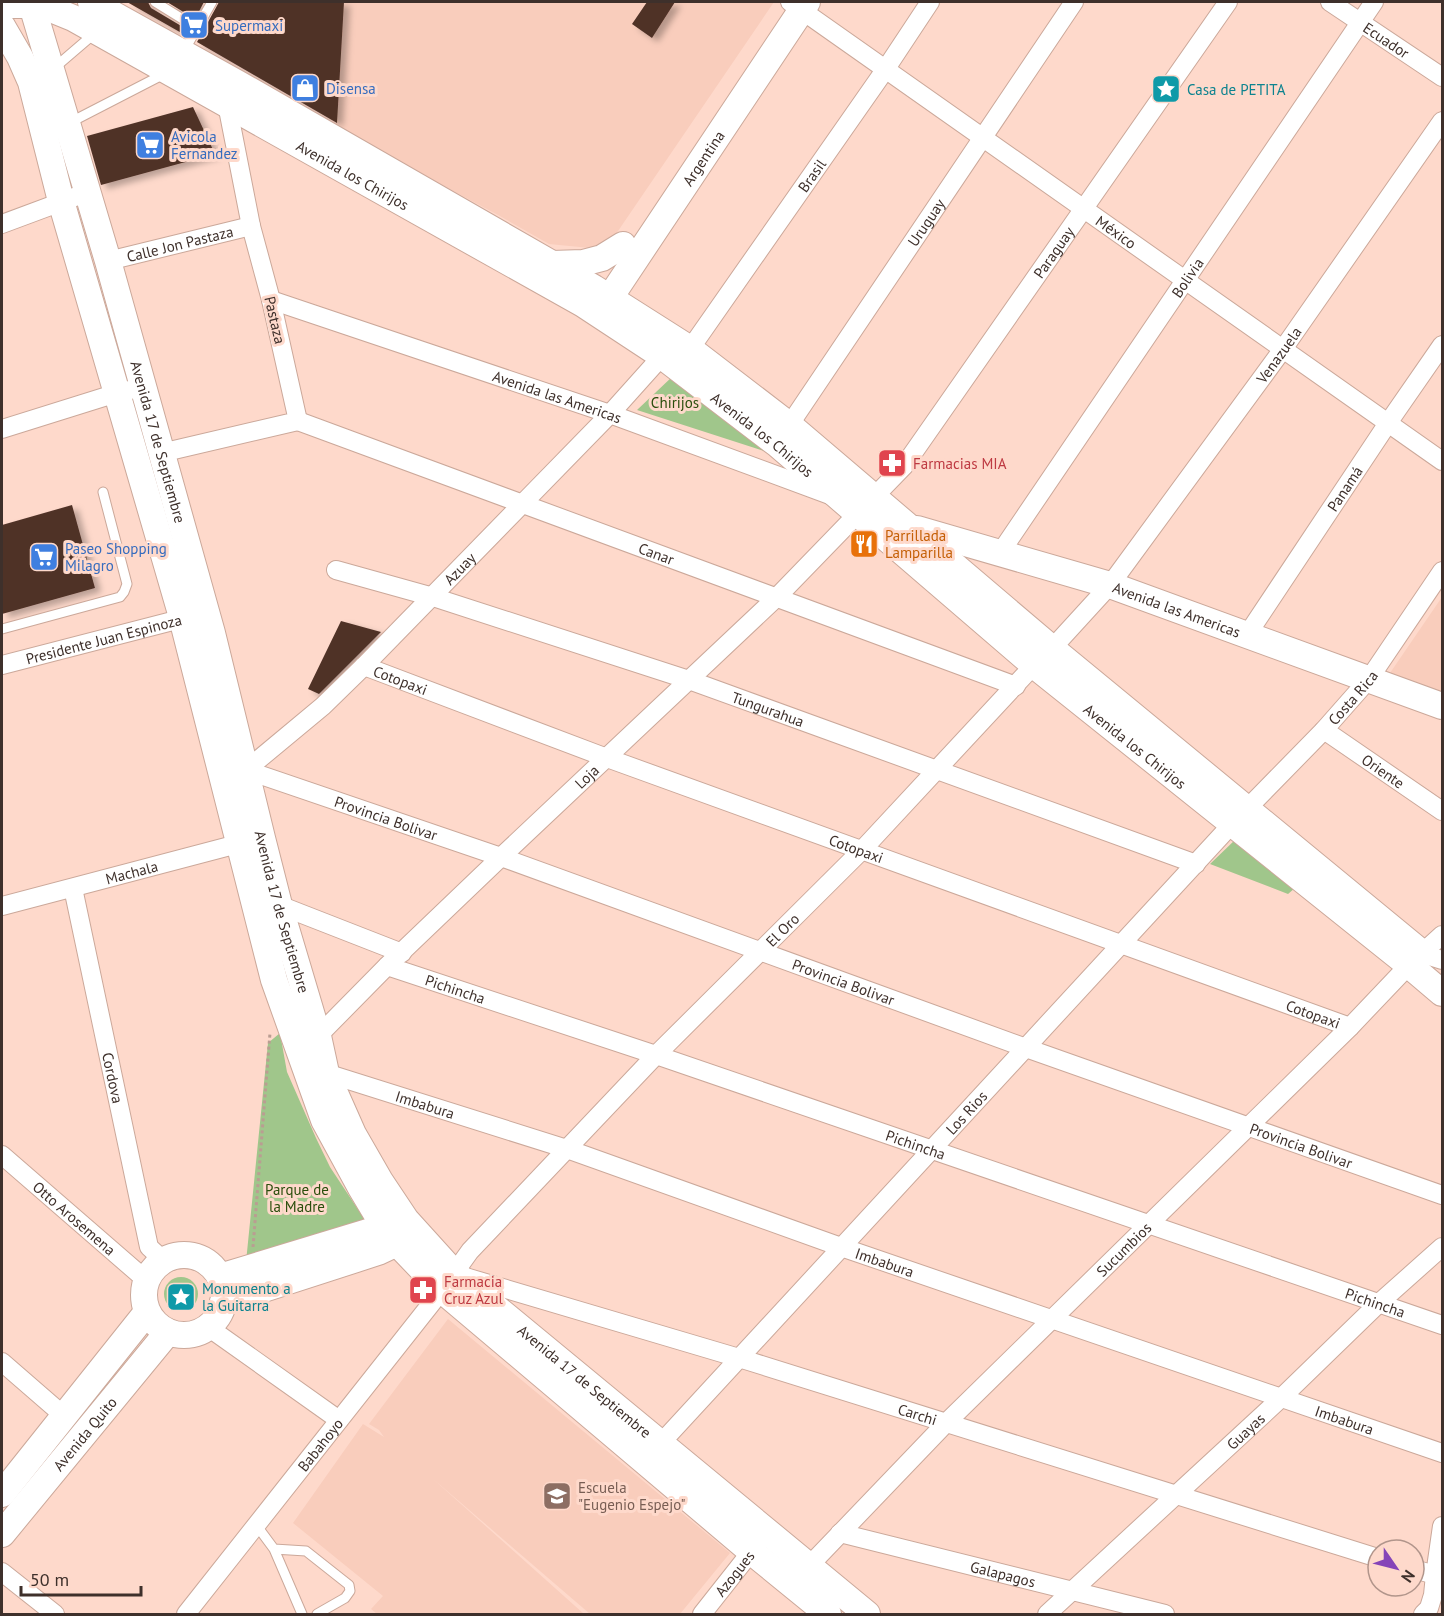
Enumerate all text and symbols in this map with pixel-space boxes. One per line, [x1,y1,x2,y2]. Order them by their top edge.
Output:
supermarket icon: Supermaxi [178,9,210,41]
place label: Supermaxi [215,16,283,35]
street label: Ecuador [1360,18,1413,62]
shop icon: Disensa [289,72,321,104]
place icon: Casa de PETITA [1150,73,1182,105]
place label: Disensa [326,79,376,98]
place label: Casa de PETITA [1187,80,1286,99]
place label: Avicola Fernandez [171,127,238,163]
street label: Argentina [678,127,728,189]
supermarket icon: Avicola Fernandez [134,129,166,161]
street label: Avenida los Chirijos [293,136,412,214]
street label: Brasil [793,155,830,195]
street label: Uruguay [903,195,949,250]
street label: México [1092,211,1140,253]
street label: Calle Jon Pastaza [125,221,235,266]
street label: Paraguay [1029,223,1078,282]
street label: Bolivia [1167,254,1207,301]
street label: Pastaza [260,294,290,346]
street label: Venazuela [1251,323,1305,388]
street label: Avenida 17 de Septiembre [127,359,190,525]
street label: Avenida las Americas [490,366,624,427]
street label: Avenida los Chirijos [707,388,818,481]
park label: Chirijos [651,393,699,412]
pharmacy icon: Farmacias MIA [876,447,908,479]
place label: Farmacias MIA [913,454,1007,473]
street label: Panamá [1323,462,1366,515]
place label: Parrillada Lamparilla [885,526,953,562]
restaurant icon: Parrillada Lamparilla [848,528,880,560]
street label: Canar [636,538,677,569]
place label: Paseo Shopping Milagro [65,539,167,575]
supermarket icon: Paseo Shopping Milagro [28,541,60,573]
street label: Azuay [439,548,479,588]
street label: Avenida las Americas [1110,577,1243,641]
street label: Presidente Juan Espinoza [24,610,184,668]
street label: Cotopaxi [371,661,430,699]
street label: Costa Rica [1324,667,1382,729]
street label: Tungurahua [729,687,807,731]
street label: Avenida los Chirijos [1080,699,1190,793]
street label: Oriente [1358,749,1408,792]
street label: Loja [570,760,603,792]
street label: Provincia Bolivar [332,791,440,844]
street label: Avenida 17 de Septiembre [251,829,314,995]
street label: Cotopaxi [827,830,886,867]
street label: Machala [103,856,160,888]
street label: El Oro [761,909,803,950]
street label: Provincia Bolivar [790,954,897,1009]
street label: Pichincha [423,970,488,1007]
street label: Cotopaxi [1284,995,1343,1032]
street label: Cordova [99,1050,128,1105]
street label: Imbabura [393,1086,457,1122]
street label: Los Rios [941,1086,991,1138]
street label: Provincia Bolivar [1247,1118,1355,1172]
street label: Pichincha [883,1125,948,1163]
street label: Otto Arosemena [29,1177,120,1259]
park label: Parque de la Madre [265,1180,329,1216]
street label: Sucumbios [1092,1218,1155,1280]
street label: Imbabura [853,1243,917,1281]
place label: Farmacia Cruz Azul [444,1272,504,1308]
pharmacy icon: Farmacia Cruz Azul [407,1274,439,1306]
place label: Monumento a la Guitarra [202,1279,291,1315]
place icon: Monumento a la Guitarra [165,1281,197,1313]
street label: Pichincha [1343,1283,1408,1321]
street label: Avenida 17 de Septiembre [514,1320,655,1442]
street label: Avenida Quito [49,1393,120,1474]
street label: Carchi [896,1399,939,1429]
street label: Imbabura [1313,1401,1376,1438]
street label: Guayas [1222,1408,1269,1453]
street label: Babahoyo [293,1414,347,1475]
place label: Escuela "Eugenio Espejo" [578,1478,685,1514]
school or university icon: Escuela "Eugenio Espejo" [541,1480,573,1512]
north arrow [1366,1538,1426,1598]
street label: Azogues [710,1546,758,1600]
street label: Galapagos [968,1556,1038,1591]
scale bar [21,1559,141,1597]
text: N [1397,1567,1419,1587]
text: 50 m [30,1568,69,1591]

